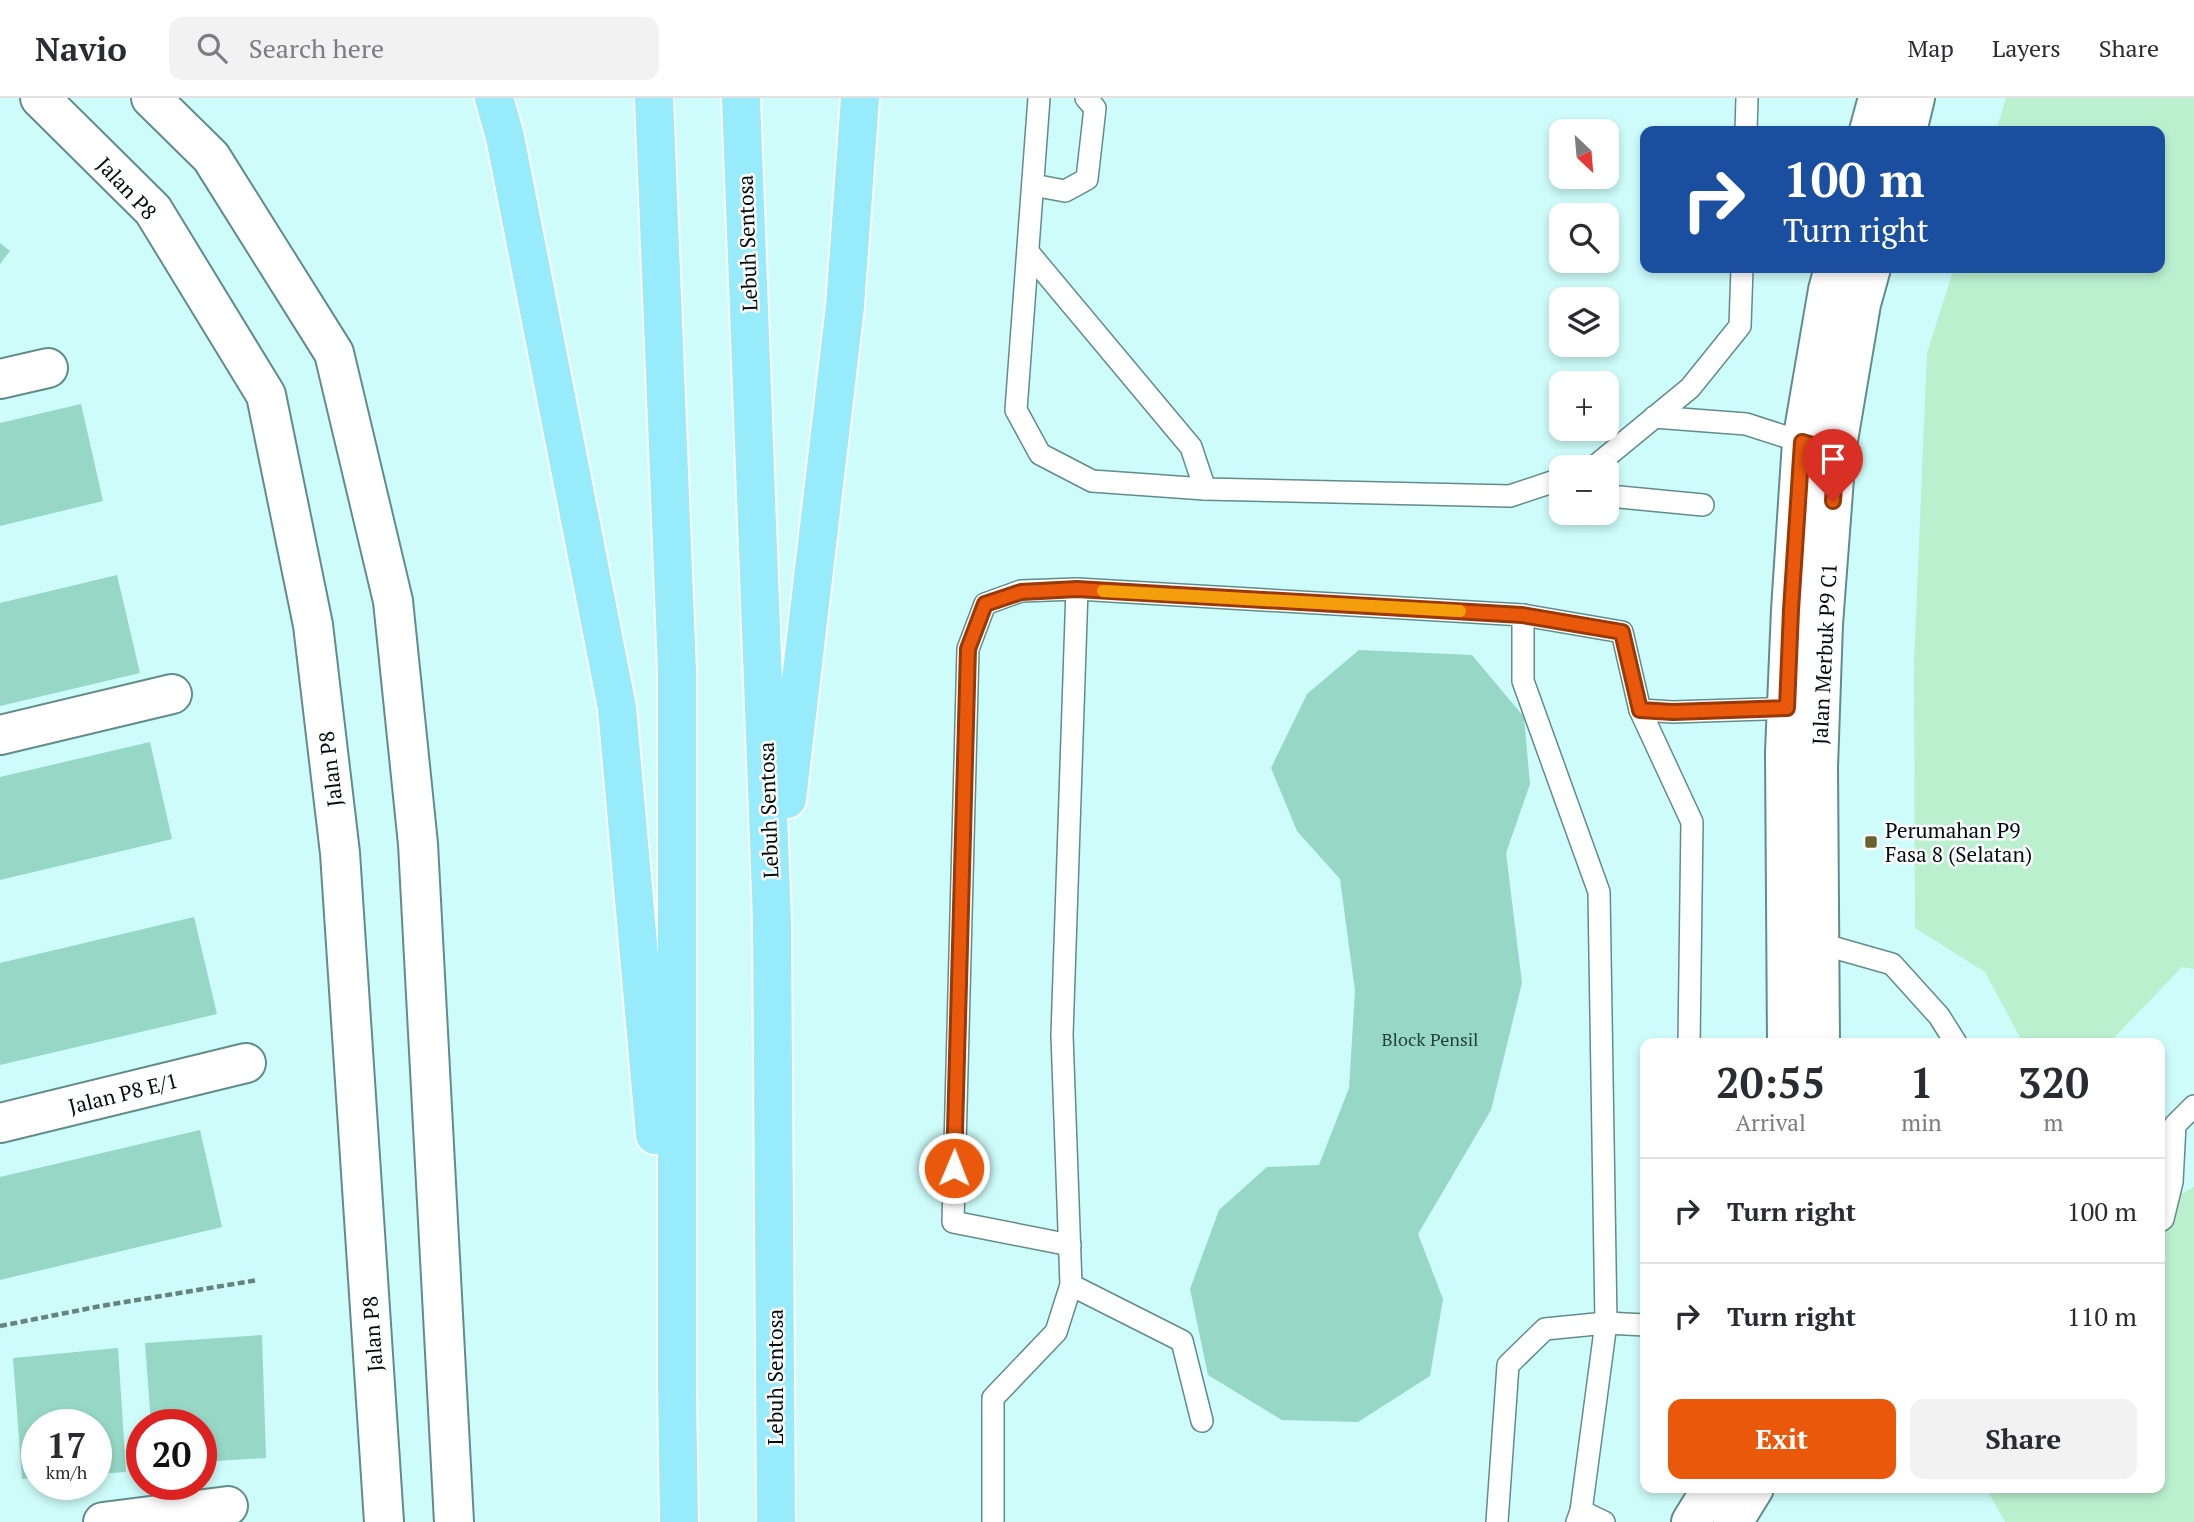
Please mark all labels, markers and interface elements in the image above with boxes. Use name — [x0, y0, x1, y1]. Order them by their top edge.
search box — [169, 17, 659, 80]
text: Navio — [35, 27, 127, 70]
icon: search — [193, 29, 231, 67]
text: Search here — [249, 31, 384, 65]
text: Map — [1907, 32, 1954, 64]
text: Layers — [1992, 32, 2061, 64]
text: Share — [2099, 32, 2159, 64]
north arrow — [1549, 119, 1619, 189]
map controls — [1549, 119, 1619, 525]
text: 100 m — [1783, 146, 1925, 211]
street label: Jalan P8 — [91, 151, 163, 225]
icon: right — [1668, 154, 1759, 245]
street label: Lebuh Sentosa — [731, 174, 763, 312]
button: search — [1549, 203, 1619, 273]
text: Turn right — [1783, 209, 1929, 251]
button: layers — [1549, 287, 1619, 357]
button: + — [1549, 371, 1619, 441]
pin — [1803, 429, 1863, 501]
icon: arrive — [1814, 440, 1852, 478]
button: − — [1549, 455, 1619, 525]
street label: Jalan Merbuk P9 C1 — [1805, 562, 1843, 746]
street label: Jalan P8 — [311, 730, 349, 808]
street label: Lebuh Sentosa — [752, 741, 784, 879]
place label: Perumahan P9 Fasa 8 (Selatan) — [1885, 816, 2032, 868]
marker: Perumahan P9 Fasa 8 (Selatan) — [1863, 834, 1879, 850]
house number: Block Pensil — [1381, 1027, 1479, 1051]
text: 20:55 — [1716, 1054, 1825, 1110]
text: 1 — [1910, 1054, 1933, 1110]
text: 320 — [2018, 1054, 2089, 1110]
street label: Jalan P8 E/1 — [65, 1066, 181, 1120]
text: Arrival — [1735, 1107, 1806, 1138]
text: min — [1901, 1107, 1942, 1138]
text: m — [2043, 1107, 2063, 1138]
position arrow — [917, 1131, 991, 1205]
icon: right — [1668, 1192, 1706, 1230]
text: Turn right — [1727, 1194, 1856, 1228]
text: 100 m — [2067, 1194, 2137, 1228]
street label: Jalan P8 — [355, 1295, 389, 1373]
icon: right — [1668, 1297, 1706, 1335]
text: Turn right — [1727, 1299, 1856, 1333]
text: 110 m — [2067, 1299, 2137, 1333]
street label: Lebuh Sentosa — [761, 1308, 789, 1445]
button: Exit — [1668, 1399, 1896, 1479]
button: Share — [1910, 1399, 2137, 1479]
speed limit sign: 20 — [126, 1409, 217, 1500]
text: 17 — [47, 1422, 86, 1468]
text: km/h — [46, 1460, 87, 1484]

